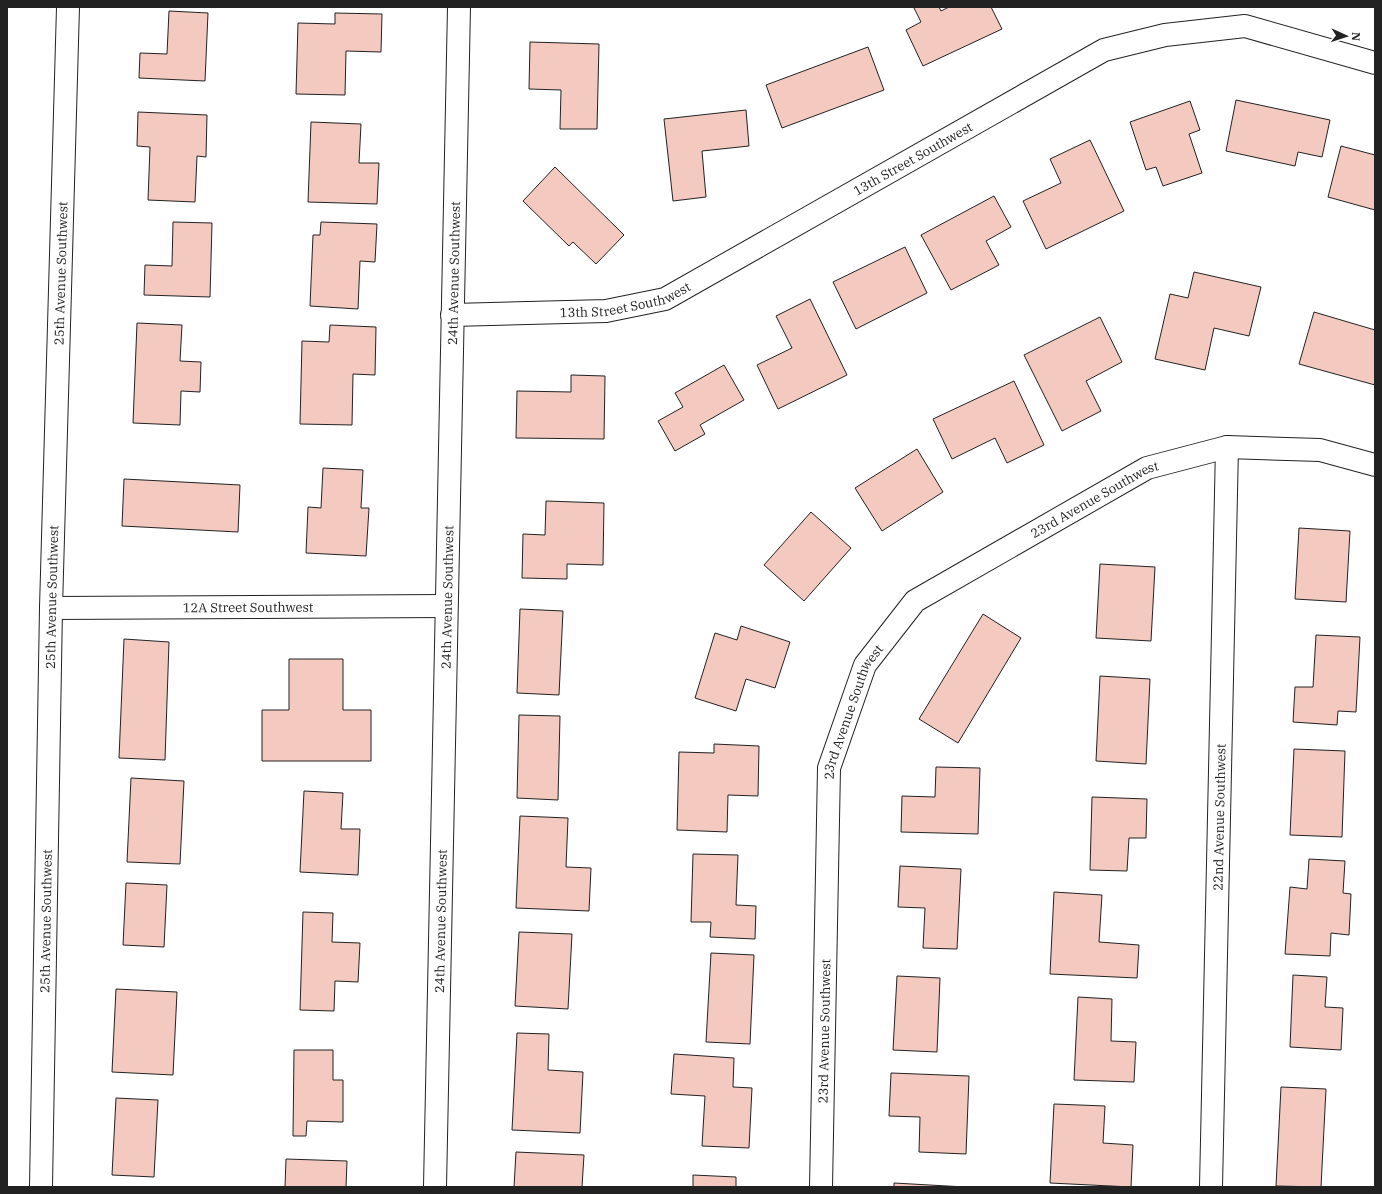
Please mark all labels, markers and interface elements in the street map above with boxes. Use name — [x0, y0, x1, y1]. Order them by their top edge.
north arrow — [1326, 16, 1366, 56]
text: N — [1349, 32, 1363, 42]
street label: 13th Street Southwest — [850, 118, 976, 200]
street label: 25th Avenue Southwest — [50, 201, 72, 345]
street label: 24th Avenue Southwest — [444, 201, 464, 345]
street label: 13th Street Southwest — [560, 278, 694, 321]
street label: 23rd Avenue Southwest — [1028, 457, 1161, 542]
street label: 25th Avenue Southwest — [42, 525, 62, 669]
street label: 24th Avenue Southwest — [438, 525, 457, 669]
street label: 12A Street Southwest — [183, 599, 314, 616]
street label: 23rd Avenue Southwest — [820, 641, 887, 780]
street label: 22nd Avenue Southwest — [1209, 743, 1230, 891]
street label: 25th Avenue Southwest — [36, 849, 56, 993]
street label: 24th Avenue Southwest — [431, 849, 451, 993]
street label: 23rd Avenue Southwest — [815, 958, 834, 1103]

